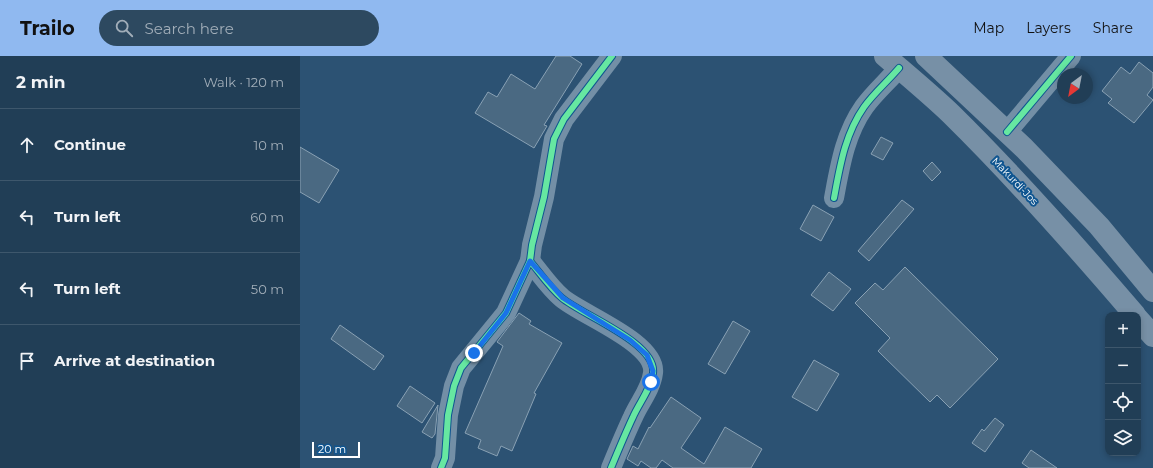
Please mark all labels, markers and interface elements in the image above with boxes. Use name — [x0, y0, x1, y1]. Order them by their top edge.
search box — [99, 10, 379, 46]
text: Trailo — [20, 17, 75, 40]
icon: search — [113, 17, 135, 39]
text: Search here — [145, 19, 234, 38]
text: Map — [973, 19, 1004, 37]
text: Layers — [1026, 19, 1071, 37]
text: Share — [1093, 19, 1133, 37]
north arrow — [1057, 68, 1093, 104]
text: 2 min — [16, 72, 66, 92]
text: Walk · 120 m — [203, 74, 284, 90]
icon: ahead — [16, 134, 38, 156]
text: Continue — [54, 135, 126, 154]
text: 10 m — [254, 137, 284, 153]
street label: Makurdi-Jos — [989, 154, 1041, 208]
icon: left — [16, 206, 38, 228]
text: Turn left — [54, 207, 121, 226]
text: 60 m — [250, 209, 284, 225]
icon: left — [16, 278, 38, 300]
text: Turn left — [54, 279, 121, 298]
text: 50 m — [251, 281, 284, 297]
map controls — [1105, 312, 1141, 456]
button: + — [1105, 312, 1141, 348]
route end — [465, 344, 483, 362]
button: − — [1105, 348, 1141, 384]
icon: arrive — [16, 350, 38, 372]
text: Arrive at destination — [54, 351, 215, 370]
route start — [642, 373, 660, 391]
button: locate — [1105, 384, 1141, 420]
button: layers — [1105, 420, 1141, 456]
scale bar — [312, 440, 360, 459]
text: 20 m — [318, 442, 346, 456]

